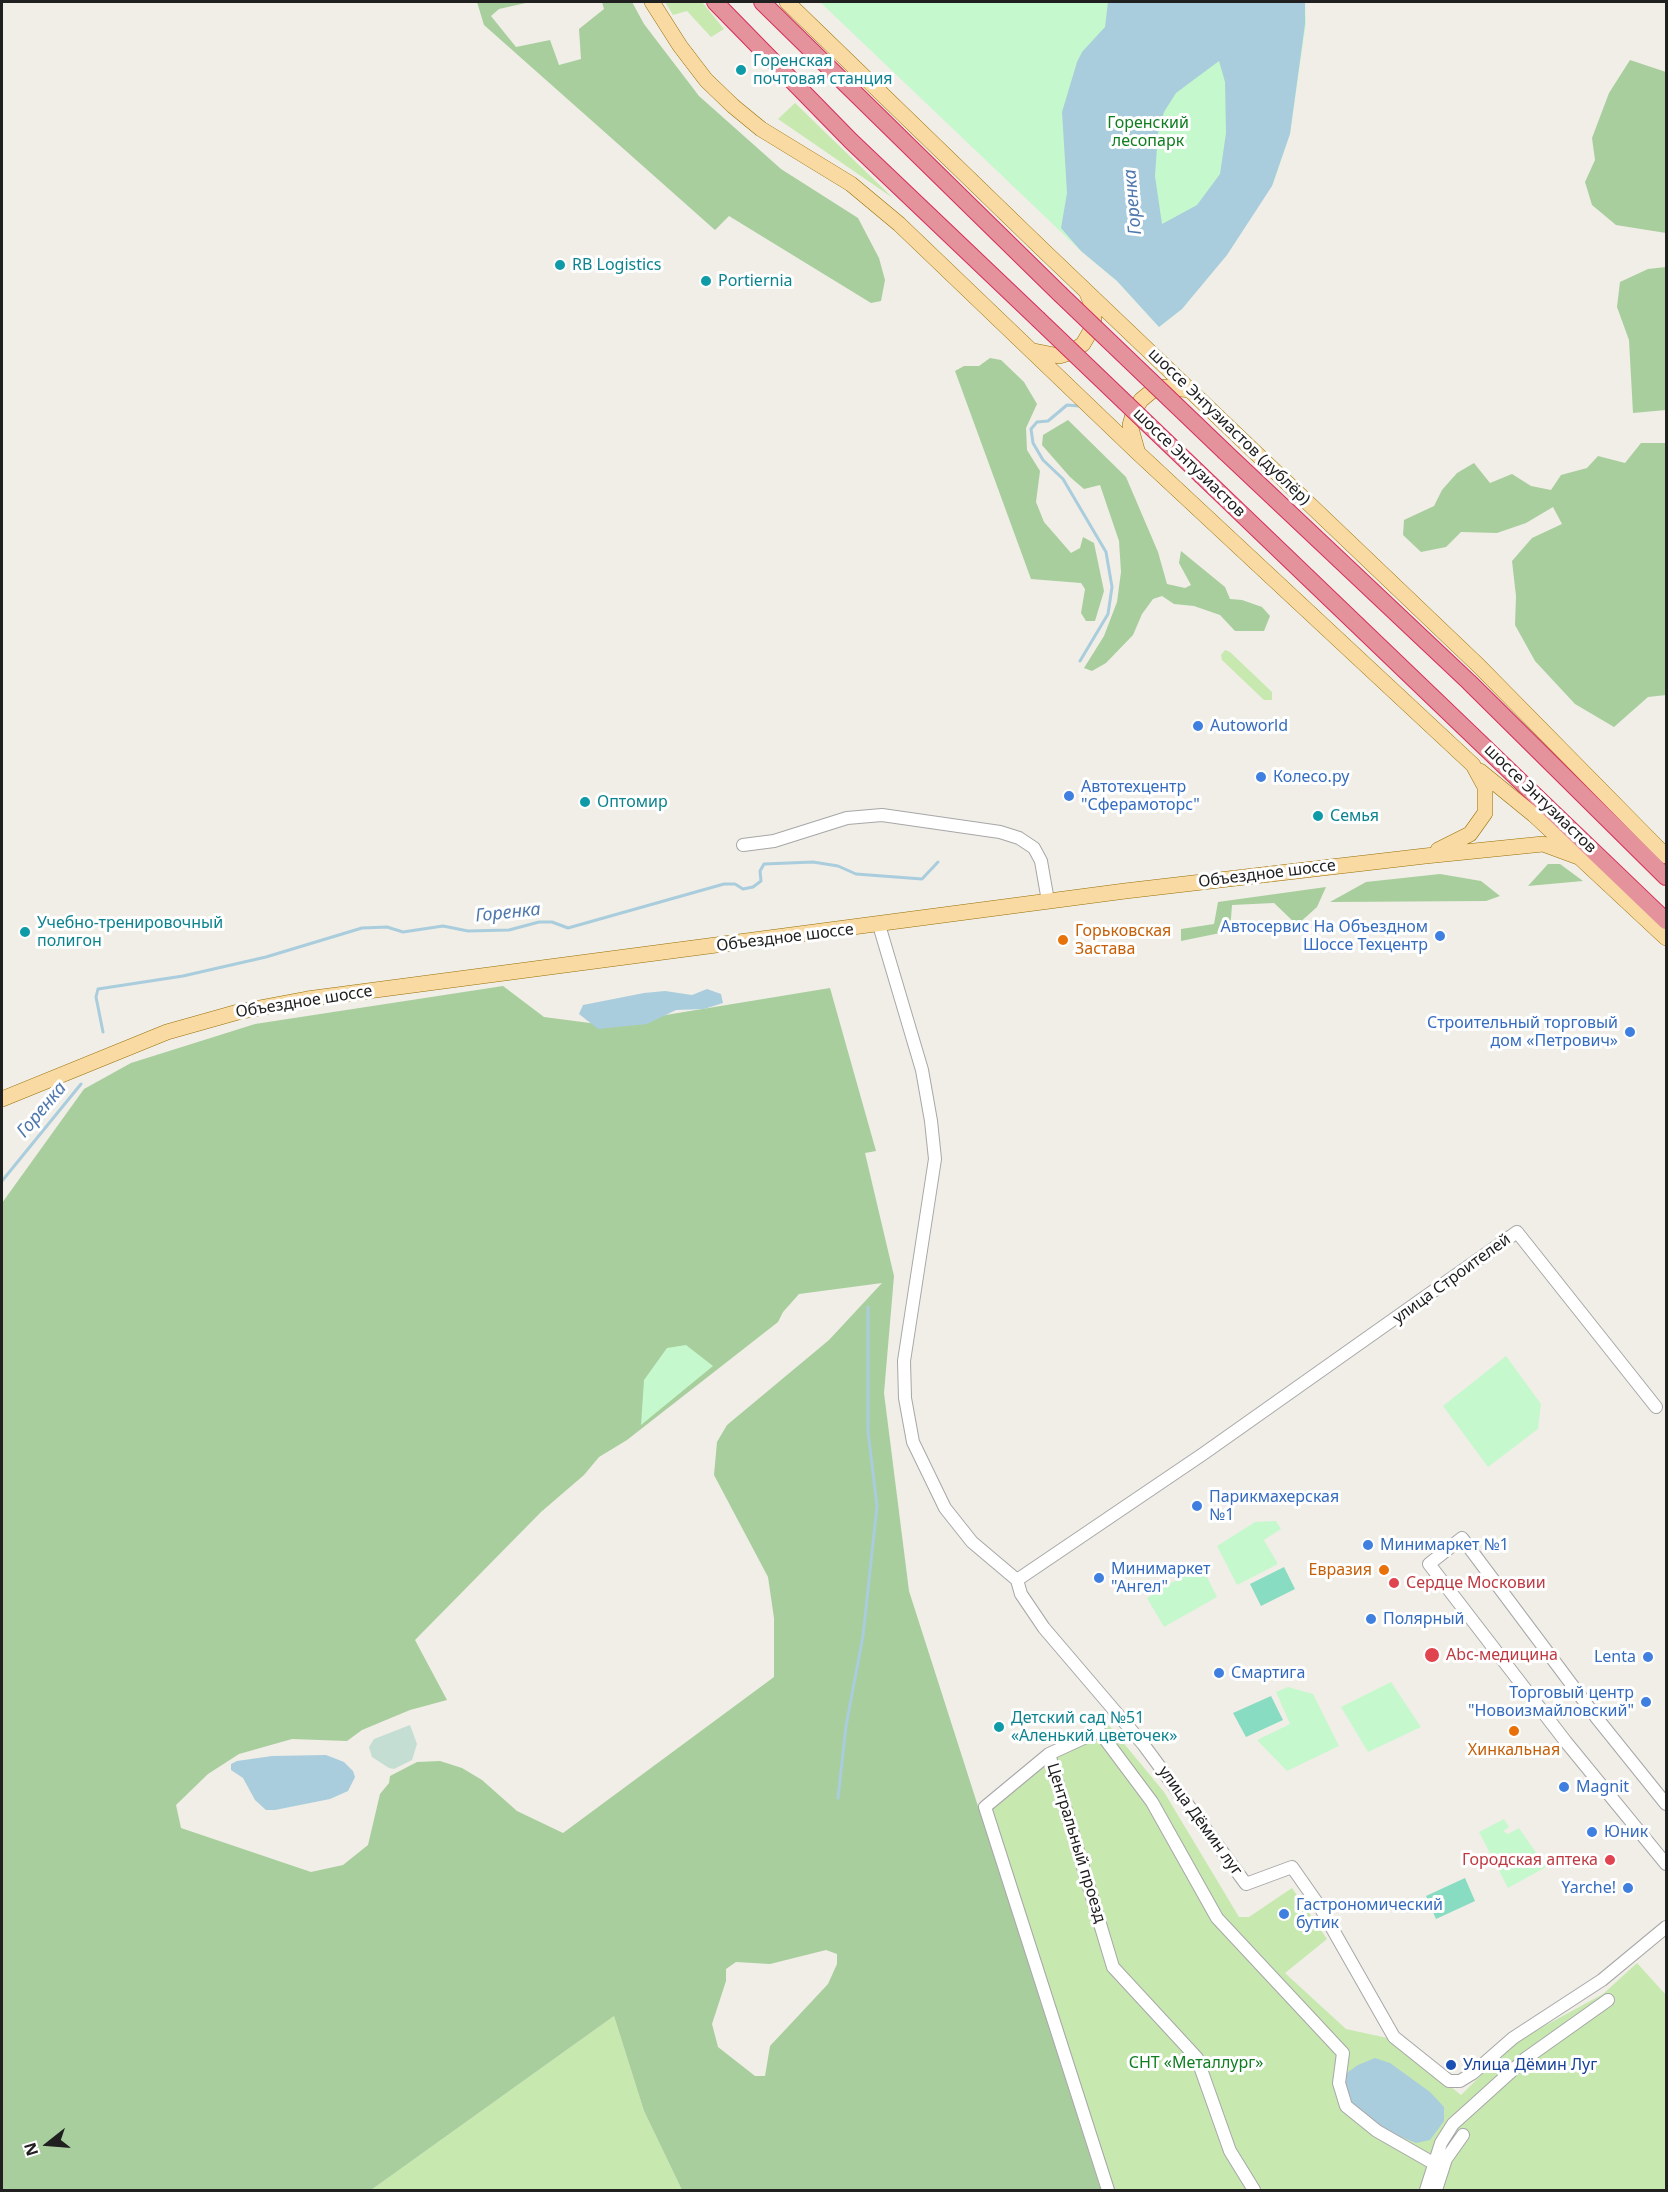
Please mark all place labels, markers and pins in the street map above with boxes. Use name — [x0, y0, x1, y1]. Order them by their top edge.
place label: Горенская почтовая станция — [753, 51, 893, 89]
marker: Горенская почтовая станция — [734, 63, 748, 77]
place label: RB Logistics — [572, 255, 661, 275]
marker: RB Logistics — [553, 258, 567, 272]
place label: Portiernia — [718, 271, 792, 291]
marker: Portiernia — [699, 274, 713, 288]
place label: Autoworld — [1210, 716, 1288, 736]
marker: Autoworld — [1191, 719, 1205, 733]
place label: Колесо.ру — [1273, 767, 1349, 787]
marker: Колесо.ру — [1254, 770, 1268, 784]
place label: Автотехцентр "Сферамоторс" — [1081, 777, 1200, 815]
marker: Автотехцентр "Сферамоторс" — [1062, 789, 1076, 803]
place label: Оптомир — [597, 792, 668, 812]
marker: Оптомир — [578, 795, 592, 809]
place label: Семья — [1330, 806, 1379, 826]
marker: Семья — [1311, 809, 1325, 823]
place label: Учебно-тренировочный полигон — [37, 913, 223, 951]
place label: Автосервис На Объездном Шоссе Техцентр — [1220, 917, 1428, 955]
place label: Горьковская Застава — [1075, 921, 1171, 959]
marker: Учебно-тренировочный полигон — [18, 925, 32, 939]
marker: Автосервис На Объездном Шоссе Техцентр — [1433, 929, 1447, 943]
marker: Горьковская Застава — [1056, 933, 1070, 947]
place label: Строительный торговый дом «Петрович» — [1427, 1013, 1618, 1051]
marker: Строительный торговый дом «Петрович» — [1623, 1025, 1637, 1039]
place label: Парикмахерская №1 — [1209, 1487, 1339, 1525]
marker: Парикмахерская №1 — [1190, 1499, 1204, 1513]
place label: Минимаркет №1 — [1380, 1535, 1509, 1555]
marker: Минимаркет №1 — [1361, 1538, 1375, 1552]
place label: Минимаркет "Ангел" — [1111, 1559, 1210, 1597]
place label: Евразия — [1308, 1560, 1372, 1580]
marker: Евразия — [1377, 1563, 1391, 1577]
marker: Минимаркет "Ангел" — [1092, 1571, 1106, 1585]
place label: Сердце Московии — [1406, 1573, 1546, 1593]
marker: Сердце Московии — [1387, 1576, 1401, 1590]
place label: Полярный — [1383, 1609, 1464, 1629]
marker: Полярный — [1364, 1612, 1378, 1626]
place label: Abc-медицина — [1446, 1645, 1558, 1665]
marker: Abc-медицина — [1423, 1646, 1441, 1664]
place label: Lenta — [1594, 1647, 1636, 1667]
marker: Lenta — [1641, 1650, 1655, 1664]
place label: Смартига — [1231, 1663, 1305, 1683]
marker: Смартига — [1212, 1666, 1226, 1680]
place label: Торговый центр "Новоизмайловский" — [1468, 1683, 1634, 1721]
marker: Торговый центр "Новоизмайловский" — [1639, 1695, 1653, 1709]
place label: Детский сад №51 «Аленький цветочек» — [1011, 1708, 1177, 1746]
marker: Детский сад №51 «Аленький цветочек» — [992, 1720, 1006, 1734]
marker: Хинкальная — [1507, 1724, 1521, 1738]
place label: Хинкальная — [1468, 1740, 1560, 1760]
place label: Magnit — [1576, 1777, 1629, 1797]
marker: Magnit — [1557, 1780, 1571, 1794]
place label: Юник — [1604, 1822, 1648, 1842]
marker: Юник — [1585, 1825, 1599, 1839]
place label: Городская аптека — [1462, 1850, 1598, 1870]
marker: Городская аптека — [1603, 1853, 1617, 1867]
place label: Yarche! — [1562, 1878, 1616, 1898]
marker: Yarche! — [1621, 1881, 1635, 1895]
place label: Гастрономический бутик — [1296, 1895, 1443, 1933]
marker: Гастрономический бутик — [1277, 1907, 1291, 1921]
place label: Улица Дёмин Луг — [1463, 2055, 1597, 2075]
marker: Улица Дёмин Луг — [1444, 2058, 1458, 2072]

